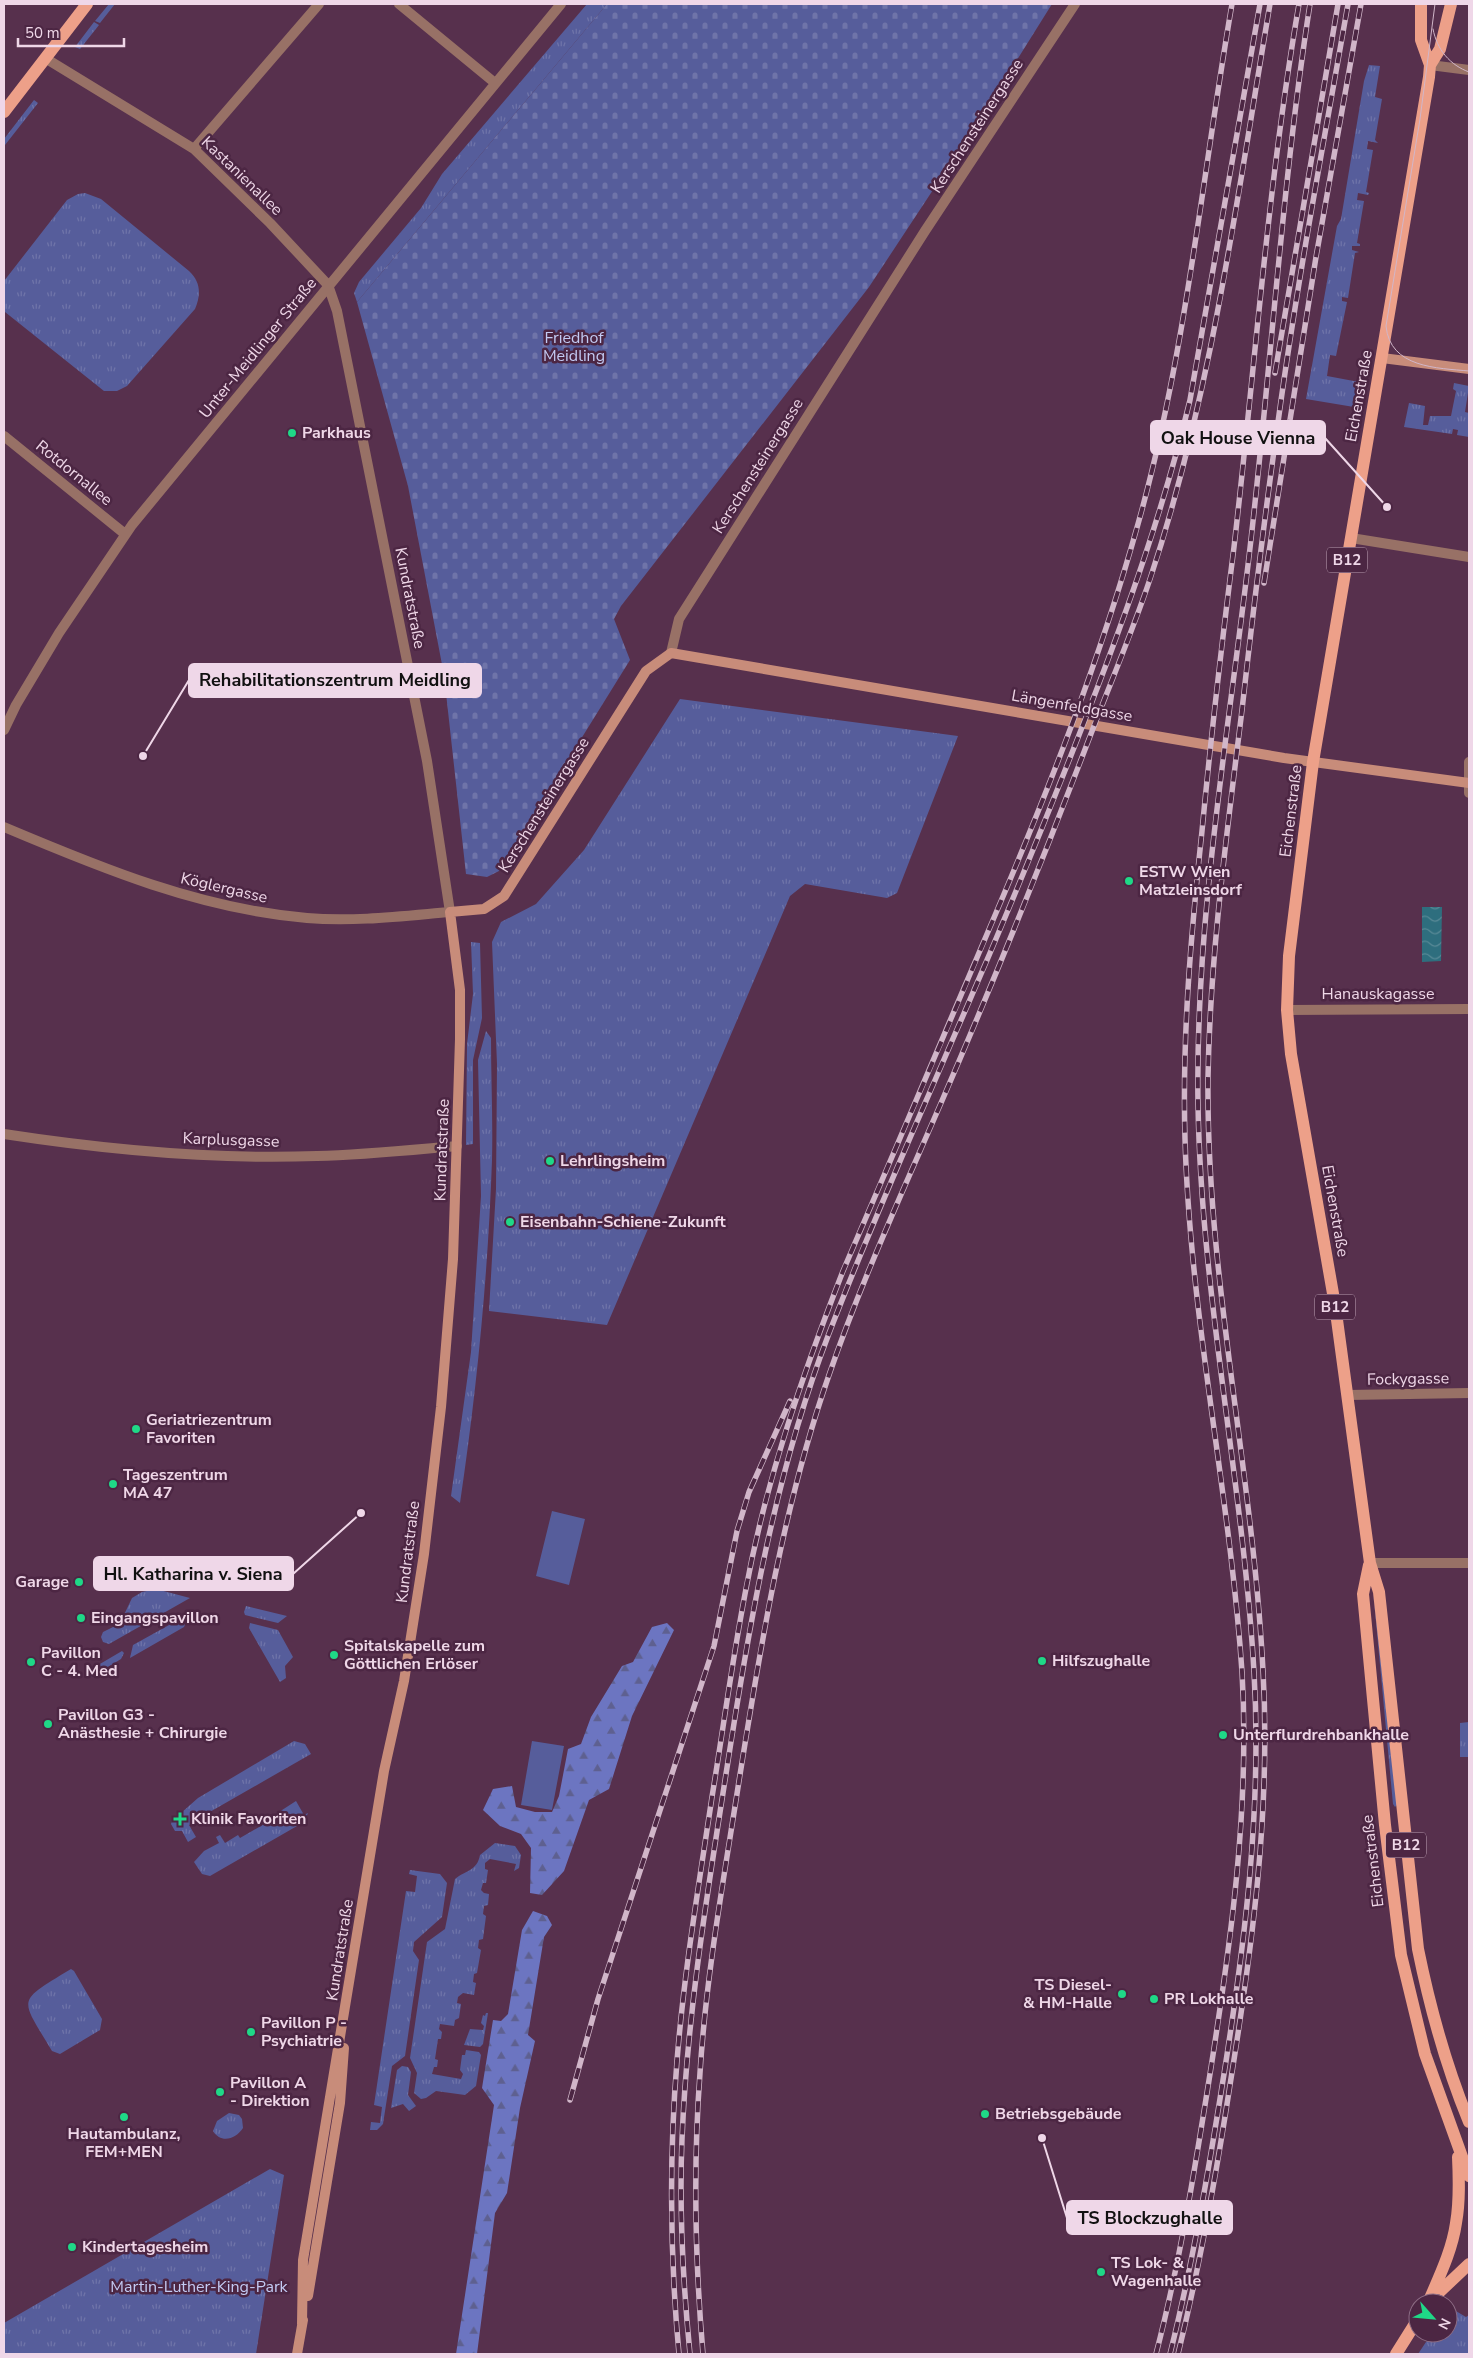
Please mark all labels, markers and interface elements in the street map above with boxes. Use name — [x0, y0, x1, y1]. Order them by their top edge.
scale bar — [18, 15, 124, 47]
text: 50 m — [25, 23, 60, 43]
street label: Kerschensteinergasse — [925, 55, 1029, 197]
street label: Kastanienallee — [196, 131, 288, 221]
street label: Unter-Meidlinger Straße — [194, 273, 322, 423]
park label: Friedhof Meidling — [543, 327, 605, 367]
street label: Eichenstraße — [1340, 348, 1378, 444]
street label: Kerschensteinergasse — [707, 394, 809, 538]
callout: Oak House Vienna — [1151, 421, 1325, 454]
place label: Parkhaus — [302, 422, 371, 444]
text: Oak House Vienna — [1161, 426, 1315, 450]
marker: Parkhaus — [286, 427, 298, 439]
street label: Rotdornallee — [31, 435, 117, 511]
street label: Kundratstraße — [389, 546, 431, 650]
road number: B12 — [1327, 548, 1367, 572]
callout: Rehabilitationszentrum Meidling — [189, 664, 481, 697]
text: Rehabilitationszentrum Meidling — [199, 668, 471, 692]
street label: Längenfeldgasse — [1010, 685, 1134, 727]
street label: Kerschensteinergasse — [493, 733, 595, 877]
street label: Eichenstraße — [1274, 764, 1308, 858]
place label: ESTW Wien Matzleinsdorf — [1139, 861, 1243, 901]
street label: Köglergasse — [178, 867, 270, 909]
marker: ESTW Wien Matzleinsdorf — [1123, 875, 1135, 887]
street label: Hanauskagasse — [1321, 983, 1435, 1005]
street label: Kundratstraße — [429, 1098, 455, 1202]
street label: Karplusgasse — [182, 1127, 280, 1153]
place label: Lehrlingsheim — [560, 1150, 665, 1172]
marker: Lehrlingsheim — [544, 1155, 556, 1167]
street label: Eichenstraße — [1316, 1163, 1354, 1259]
place label: Eisenbahn-Schiene-Zukunft — [520, 1211, 726, 1233]
marker: Eisenbahn-Schiene-Zukunft — [504, 1216, 516, 1228]
road number: B12 — [1315, 1294, 1355, 1320]
street label: Fockygasse — [1367, 1367, 1449, 1391]
place label: Geriatriezentrum Favoriten — [146, 1409, 272, 1449]
marker: Geriatriezentrum Favoriten — [130, 1423, 142, 1435]
place label: Tageszentrum MA 47 — [123, 1464, 228, 1504]
marker: Tageszentrum MA 47 — [107, 1478, 119, 1490]
street label: Kundratstraße — [391, 1500, 425, 1604]
callout: Hl. Katharina v. Siena — [94, 1557, 293, 1590]
text: Hl. Katharina v. Siena — [103, 1562, 283, 1586]
place label: Garage — [15, 1571, 69, 1593]
marker: Garage — [73, 1576, 85, 1588]
place label: Eingangspavillon — [91, 1607, 219, 1629]
marker: Eingangspavillon — [75, 1612, 87, 1624]
place label: Spitalskapelle zum Göttlichen Erlöser — [344, 1635, 485, 1675]
place label: Pavillon C - 4. Med — [41, 1642, 118, 1682]
marker: Spitalskapelle zum Göttlichen Erlöser — [328, 1649, 340, 1661]
place label: Hilfszughalle — [1052, 1650, 1151, 1672]
marker: Hilfszughalle — [1036, 1655, 1048, 1667]
marker: Pavillon C - 4. Med — [25, 1656, 37, 1668]
place label: Pavillon G3 - Anästhesie + Chirurgie — [58, 1704, 227, 1744]
marker: Pavillon G3 - Anästhesie + Chirurgie — [42, 1718, 54, 1730]
place label: Unterflurdrehbankhalle — [1233, 1724, 1409, 1746]
marker: Unterflurdrehbankhalle — [1217, 1729, 1229, 1741]
place label: Klinik Favoriten — [191, 1808, 306, 1830]
marker: Klinik Favoriten — [173, 1812, 187, 1826]
street label: Eichenstraße — [1356, 1814, 1390, 1908]
road number: B12 — [1386, 1832, 1426, 1858]
street label: Kundratstraße — [321, 1898, 359, 2002]
place label: TS Diesel- & HM-Halle — [1023, 1974, 1112, 2014]
marker: TS Diesel- & HM-Halle — [1116, 1988, 1128, 2000]
place label: PR Lokhalle — [1164, 1988, 1254, 2010]
marker: PR Lokhalle — [1148, 1993, 1160, 2005]
place label: Pavillon P - Psychiatrie — [261, 2012, 347, 2052]
marker: Pavillon P - Psychiatrie — [245, 2026, 257, 2038]
place label: Pavillon A - Direktion — [230, 2072, 310, 2112]
marker: Pavillon A - Direktion — [214, 2086, 226, 2098]
place label: Betriebsgebäude — [995, 2103, 1122, 2125]
marker: Betriebsgebäude — [979, 2108, 991, 2120]
marker: Hautambulanz, FEM+MEN — [118, 2111, 130, 2123]
place label: Hautambulanz, FEM+MEN — [68, 2123, 180, 2163]
callout: TS Blockzughalle — [1067, 2201, 1232, 2234]
text: TS Blockzughalle — [1078, 2206, 1223, 2230]
place label: Kindertagesheim — [82, 2236, 208, 2258]
marker: Kindertagesheim — [66, 2241, 78, 2253]
place label: TS Lok- & Wagenhalle — [1111, 2252, 1202, 2292]
marker: TS Lok- & Wagenhalle — [1095, 2266, 1107, 2278]
park label: Martin-Luther-King-Park — [110, 2276, 289, 2298]
north arrow — [1408, 2293, 1458, 2343]
text: N — [1433, 2315, 1455, 2333]

